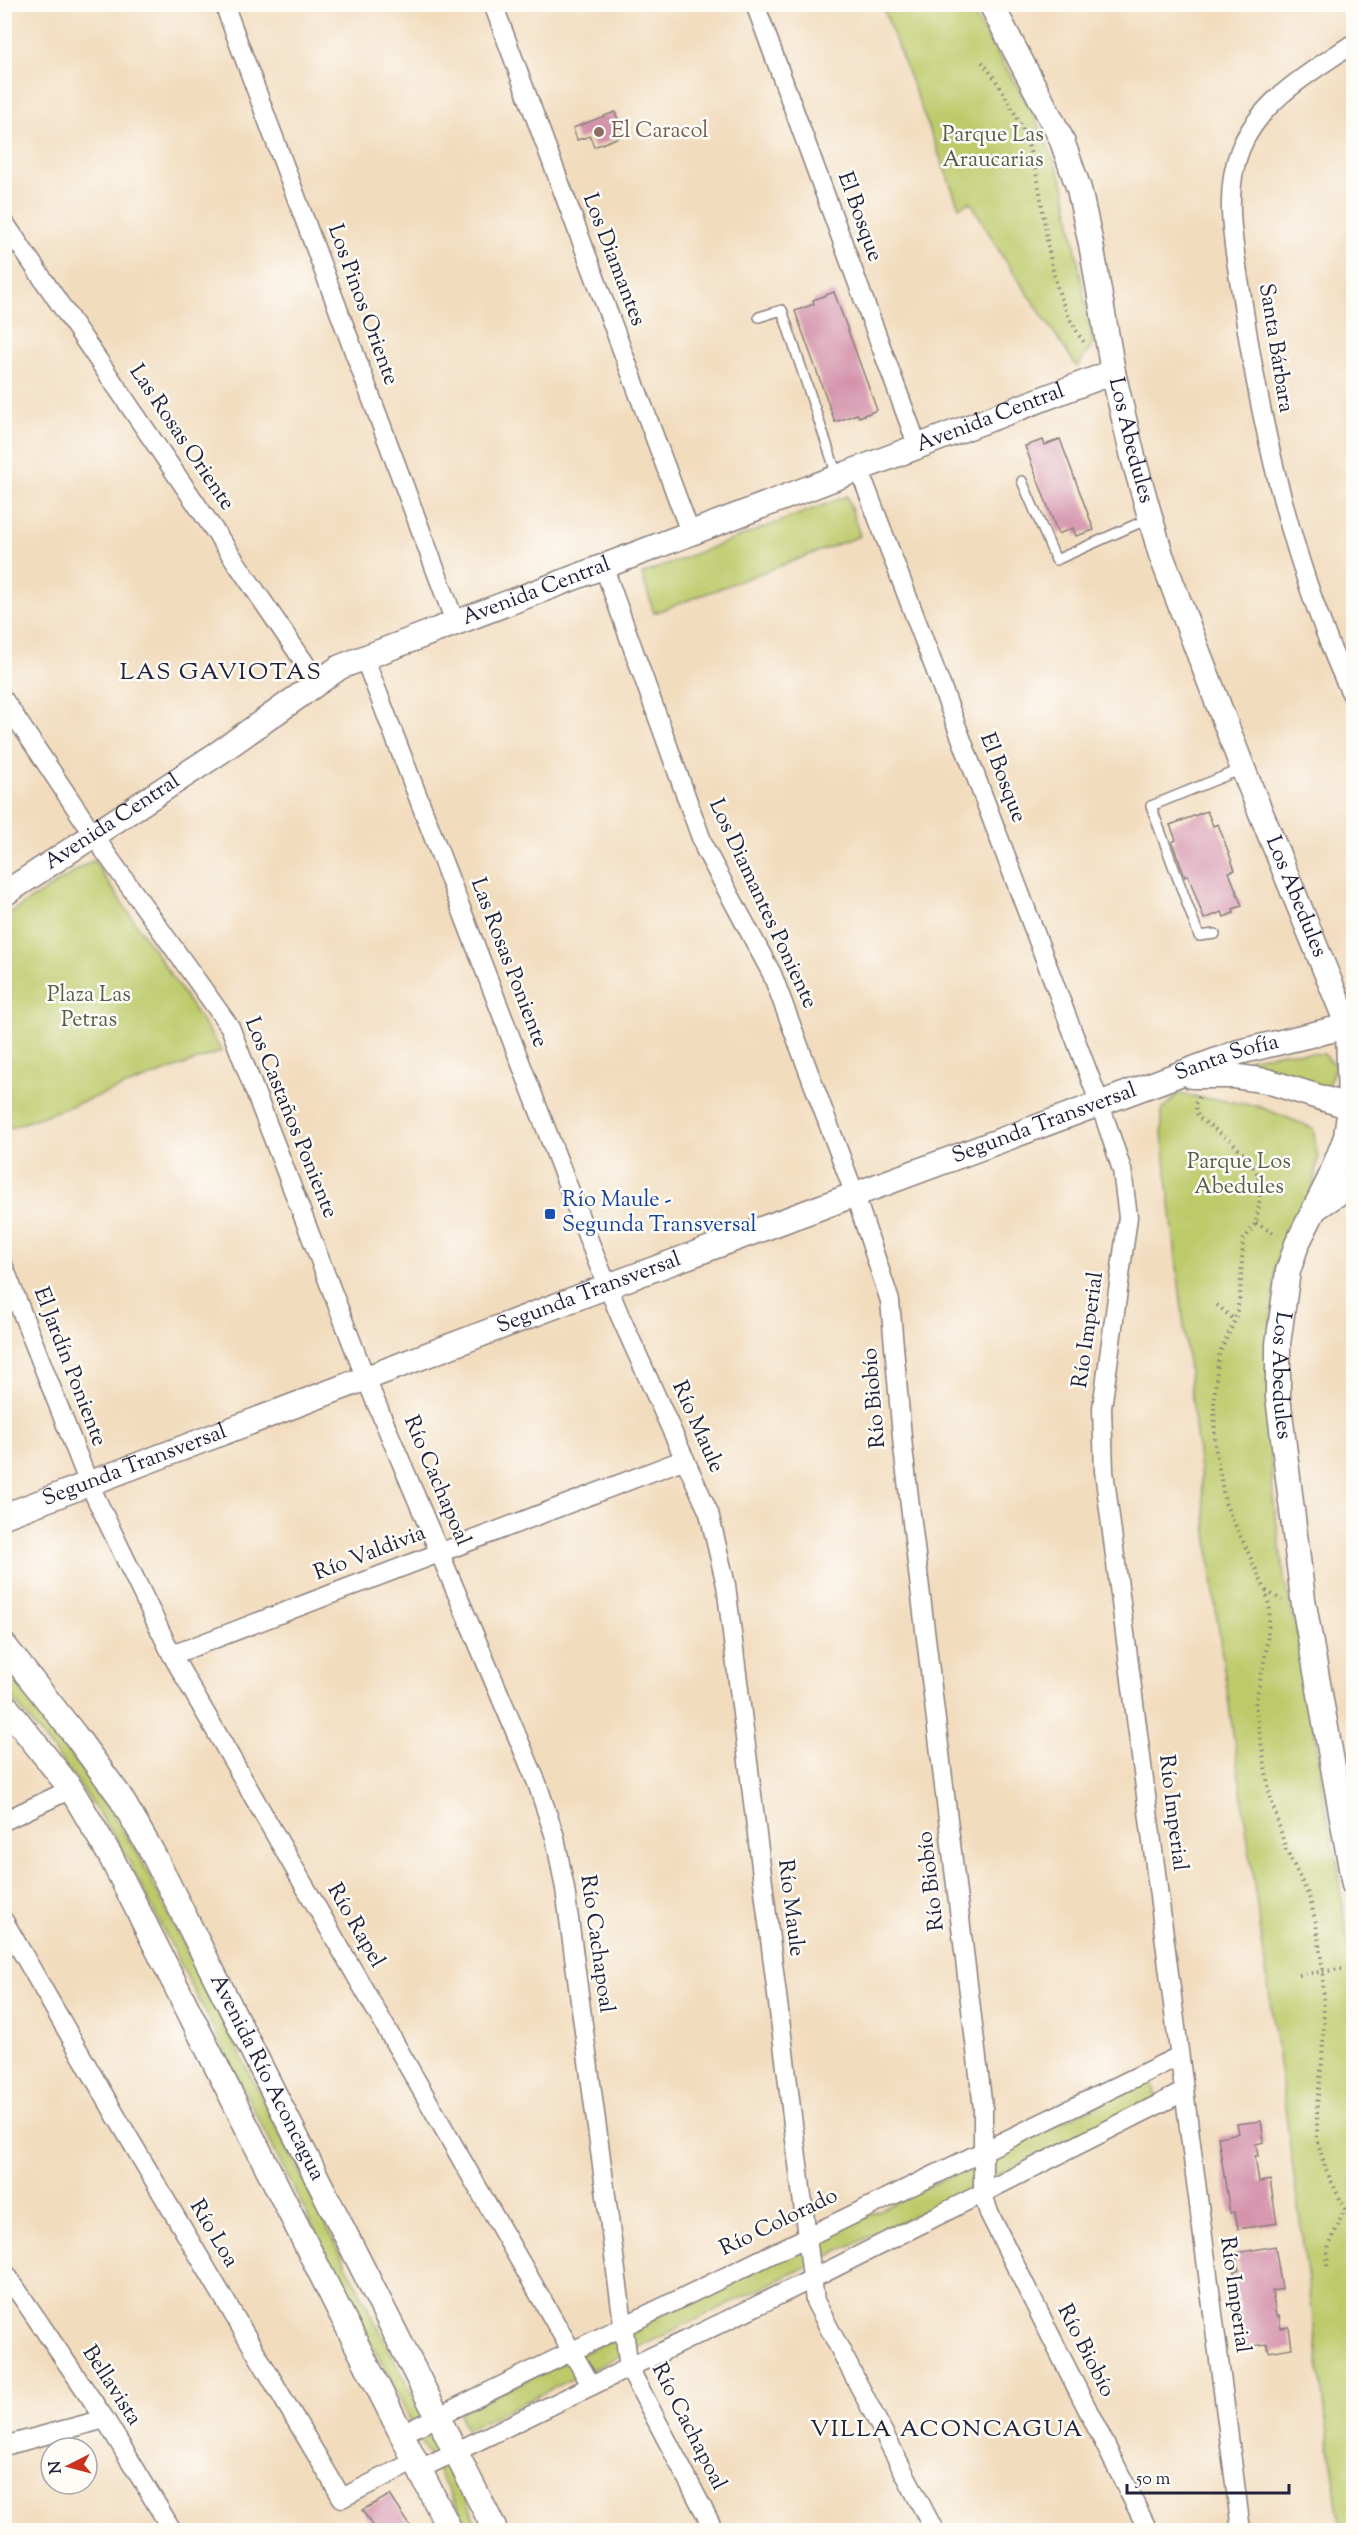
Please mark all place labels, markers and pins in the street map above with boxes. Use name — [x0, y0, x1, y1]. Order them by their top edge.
place label: El Caracol — [611, 116, 708, 148]
marker: El Caracol — [592, 125, 606, 139]
place label: Río Maule - Segunda Transversal — [562, 1185, 757, 1242]
marker: Río Maule - Segunda Transversal — [543, 1207, 557, 1221]

